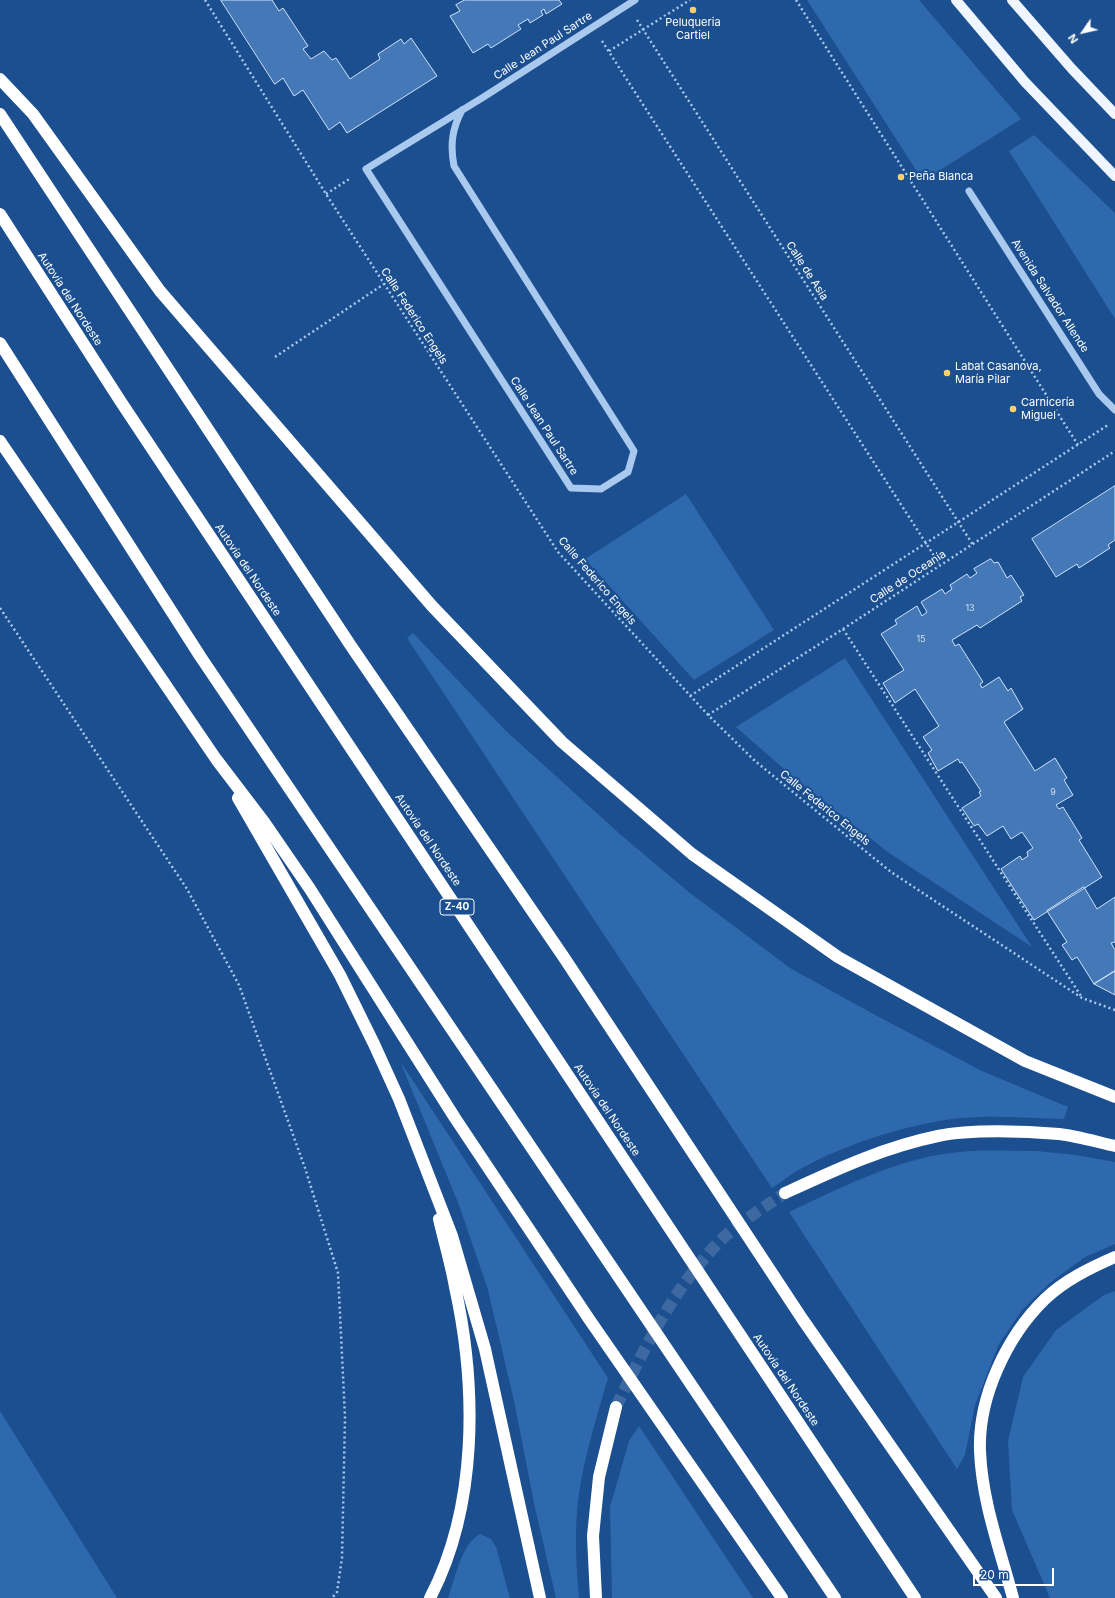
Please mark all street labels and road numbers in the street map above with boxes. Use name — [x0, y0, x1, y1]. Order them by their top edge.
street label: Calle Jean Paul Sartre — [491, 9, 595, 83]
street label: Avenida Salvador Allende — [1008, 237, 1092, 355]
street label: Calle de Asia — [783, 239, 831, 303]
street label: Autovía del Nordeste — [35, 250, 105, 348]
street label: Calle Federico Engels — [378, 265, 450, 367]
street label: Calle Jean Paul Sartre — [507, 374, 581, 478]
street label: Autovía del Nordeste — [212, 521, 284, 619]
street label: Calle Federico Engels — [555, 534, 639, 628]
street label: Calle de Oceanía — [867, 547, 949, 607]
street label: Calle Federico Engels — [777, 768, 873, 848]
street label: Autovía del Nordeste — [392, 791, 464, 889]
road number: Z-40 — [440, 899, 474, 915]
street label: Autovía del Nordeste — [571, 1061, 643, 1159]
street label: Autovía del Nordeste — [750, 1331, 822, 1429]

